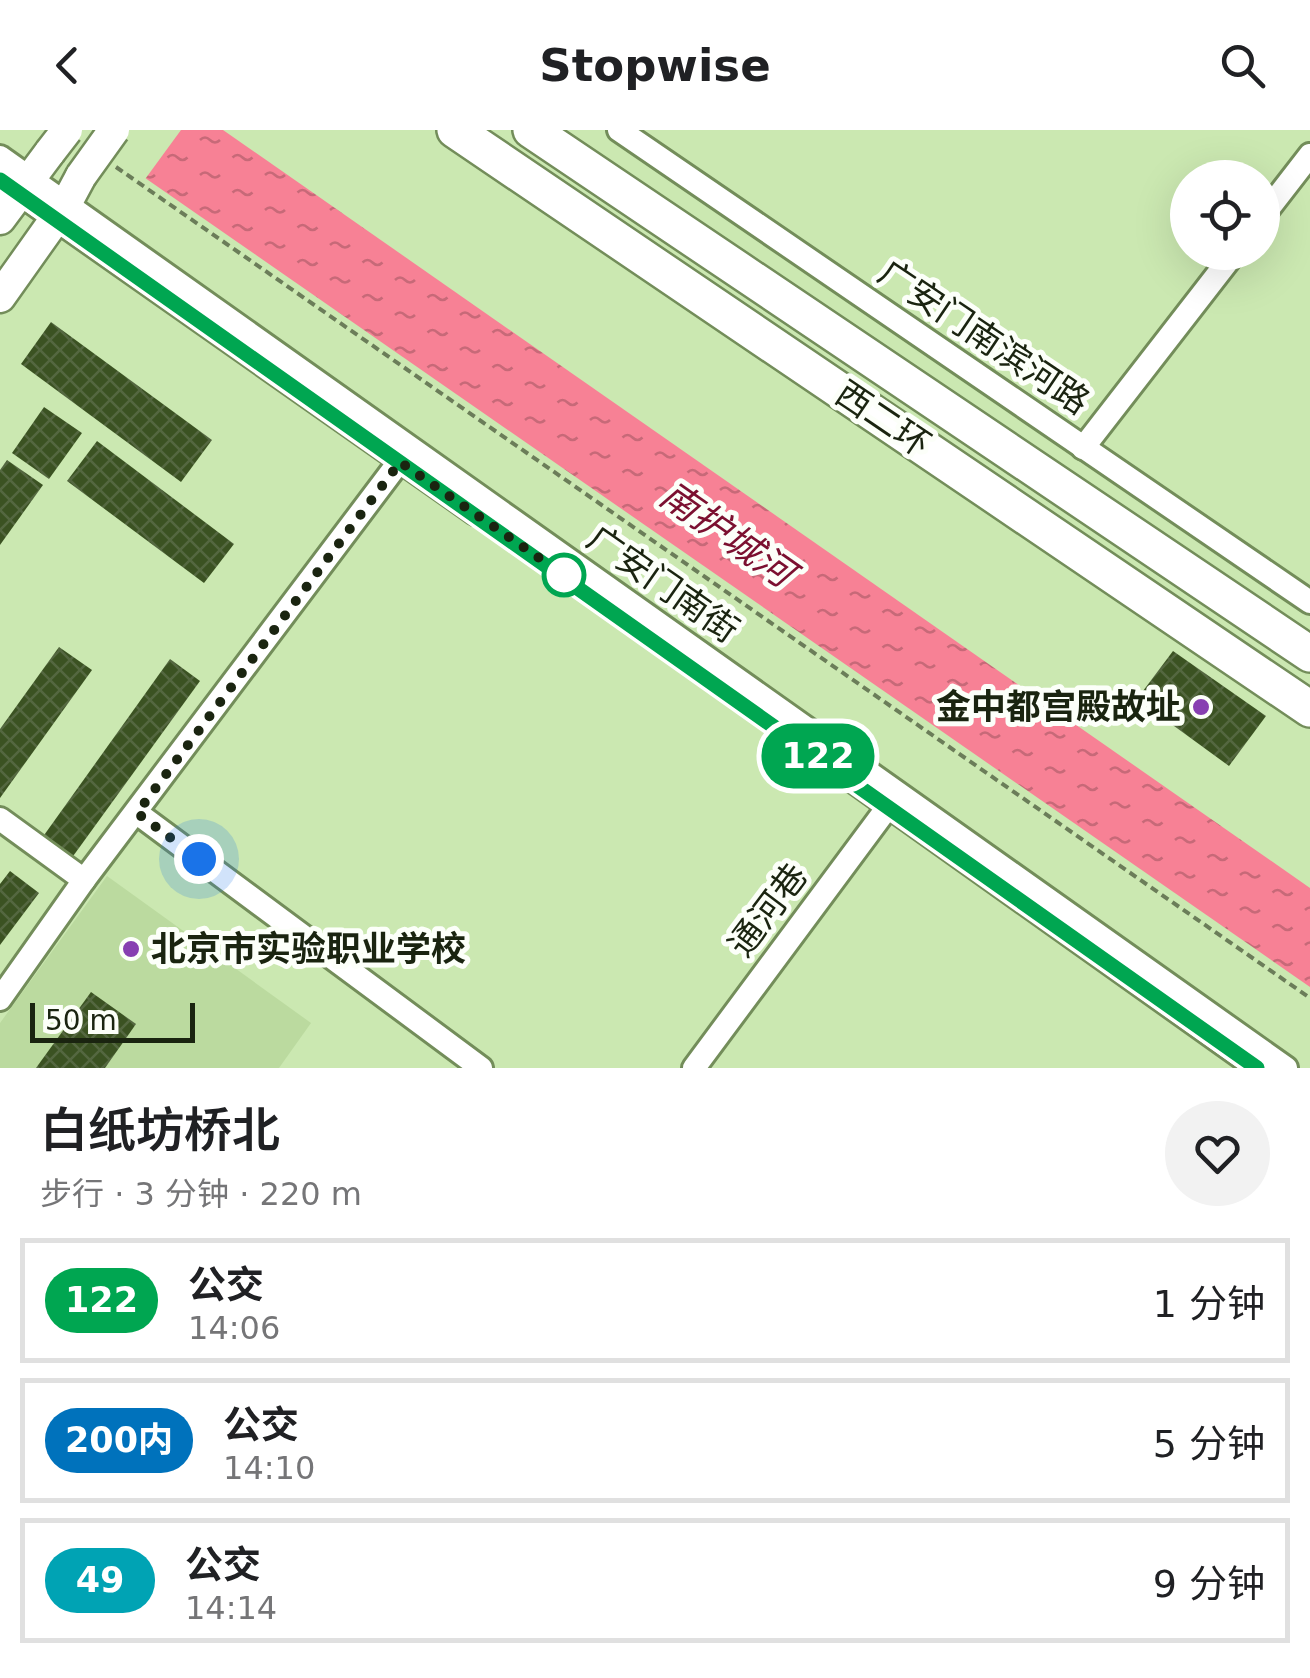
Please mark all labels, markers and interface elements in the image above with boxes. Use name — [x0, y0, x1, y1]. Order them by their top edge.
icon: back — [40, 38, 95, 93]
icon: search — [1215, 38, 1270, 93]
text: Stopwise — [539, 39, 771, 92]
map controls — [1170, 160, 1280, 270]
button: locate — [1170, 160, 1280, 270]
street label: 广安门南滨河路 — [871, 252, 1097, 422]
street label: 西二环 — [828, 373, 938, 465]
water label: 南护城河 — [652, 472, 808, 600]
street label: 广安门南街 — [580, 517, 746, 651]
unlabelled marker — [543, 554, 585, 596]
place label: 金中都宫殿故址 — [936, 687, 1181, 727]
marker: 金中都宫殿故址 — [1190, 696, 1212, 718]
line badge: 122 — [760, 724, 876, 788]
text: 122 — [781, 736, 855, 776]
your location — [174, 834, 224, 884]
street label: 通河巷 — [720, 856, 816, 964]
place label: 北京市实验职业学校 — [151, 929, 466, 969]
marker: 北京市实验职业学校 — [120, 938, 142, 960]
scale bar — [30, 998, 195, 1043]
text: 50 m — [45, 1004, 117, 1037]
button: heart — [1165, 1101, 1270, 1206]
text: 白纸坊桥北 — [40, 1102, 280, 1158]
text: 步行 · 3 分钟 · 220 m — [40, 1175, 362, 1213]
text: 公交 — [188, 1263, 264, 1307]
text: 122 — [65, 1280, 138, 1320]
text: 1 分钟 — [1153, 1282, 1265, 1326]
text: 14:06 — [188, 1309, 280, 1347]
text: 公交 — [223, 1403, 299, 1447]
text: 200内 — [65, 1420, 173, 1460]
text: 5 分钟 — [1153, 1422, 1265, 1466]
text: 14:10 — [223, 1449, 315, 1487]
text: 公交 — [185, 1543, 261, 1587]
text: 49 — [76, 1560, 124, 1600]
text: 9 分钟 — [1153, 1562, 1265, 1606]
text: 14:14 — [185, 1589, 277, 1627]

